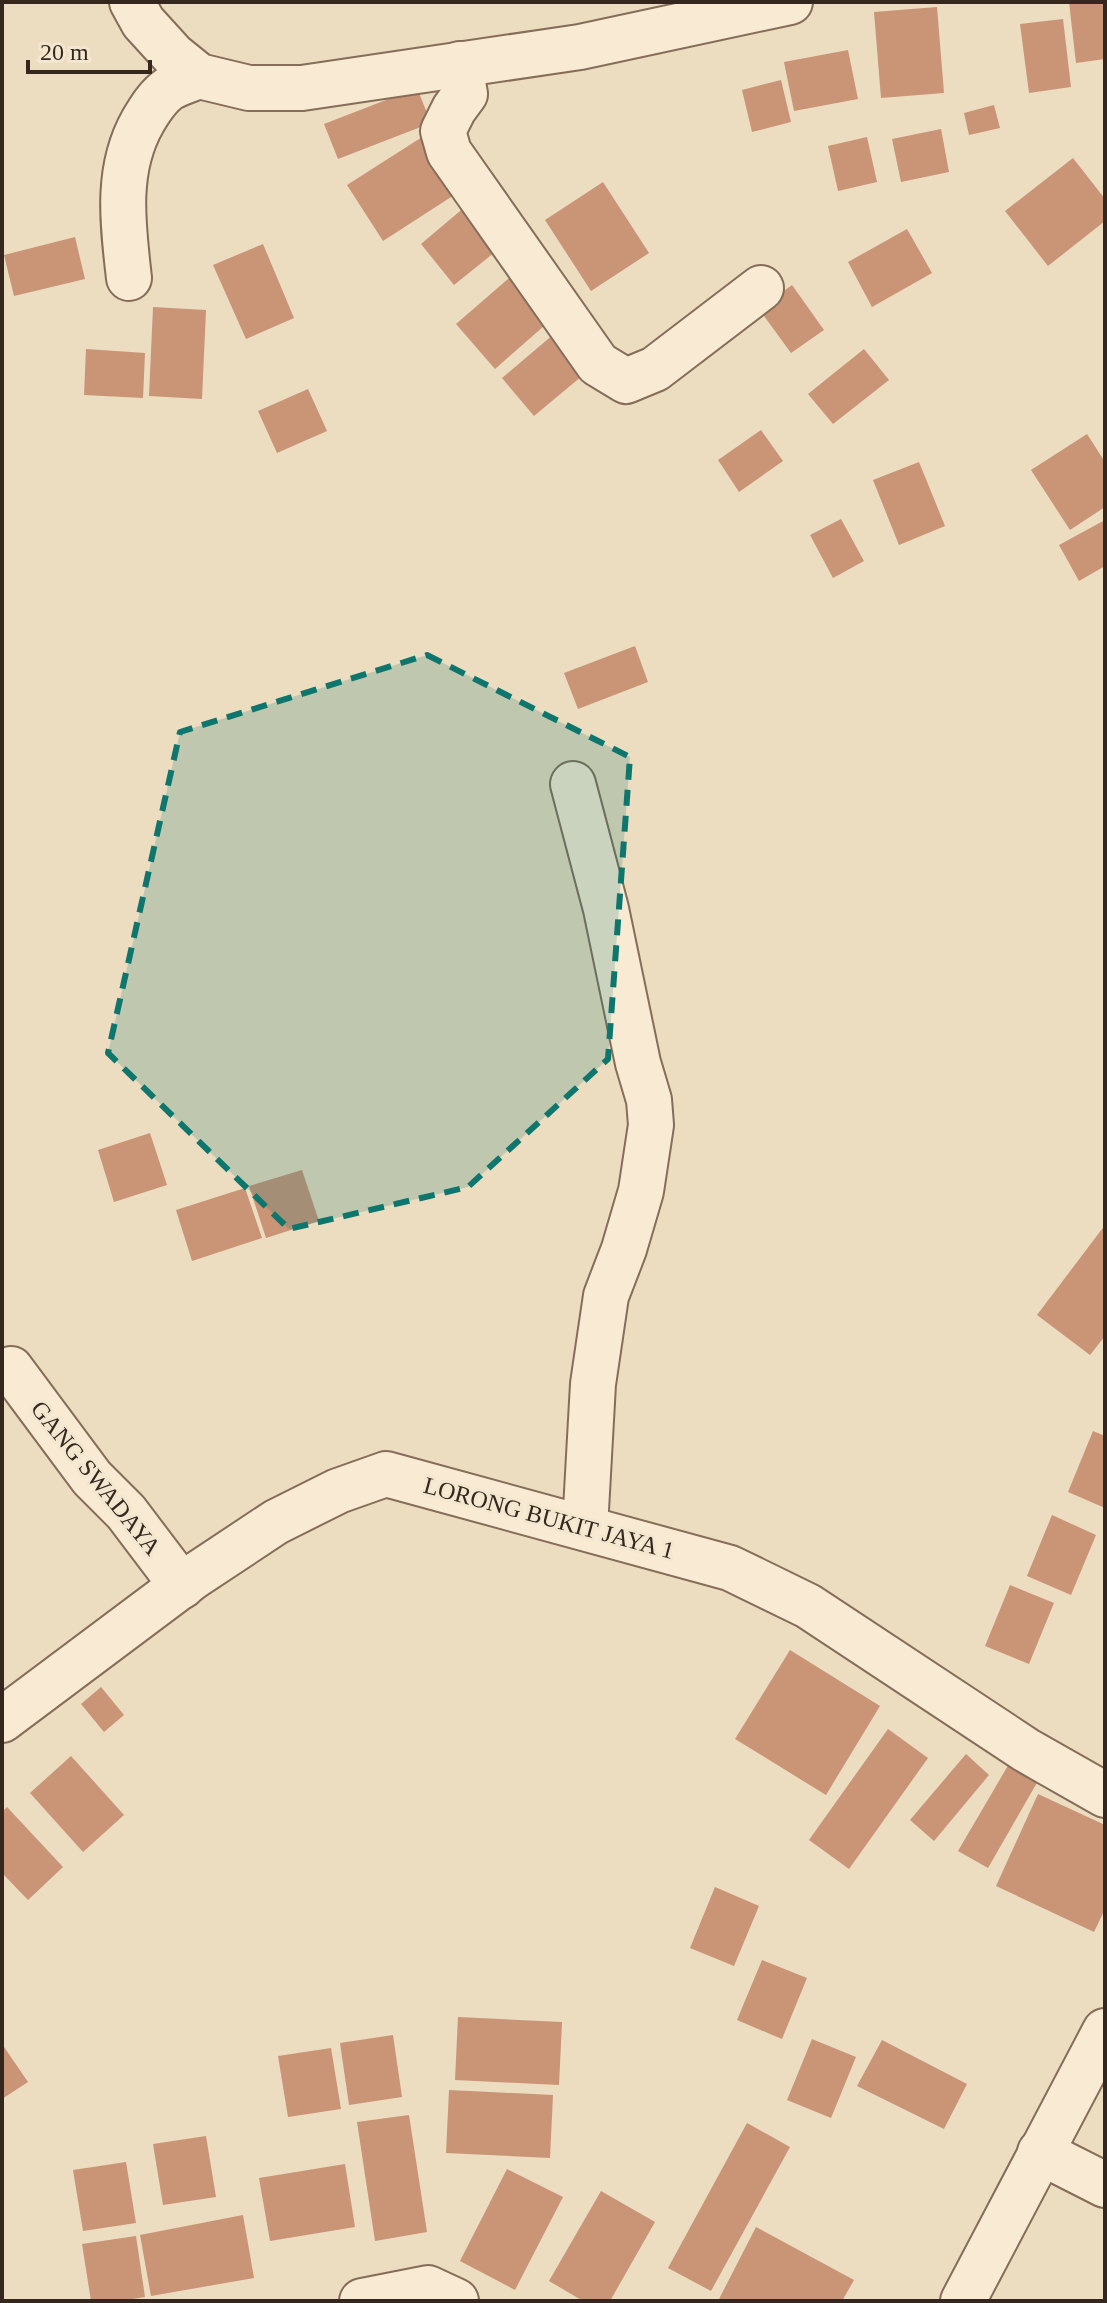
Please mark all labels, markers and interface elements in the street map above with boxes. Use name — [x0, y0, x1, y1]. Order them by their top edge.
scale bar — [28, 24, 150, 74]
text: 20 m — [40, 39, 89, 65]
street label: GANG SWADAYA — [26, 1396, 166, 1561]
street label: LORONG BUKIT JAYA 1 — [421, 1472, 677, 1564]

